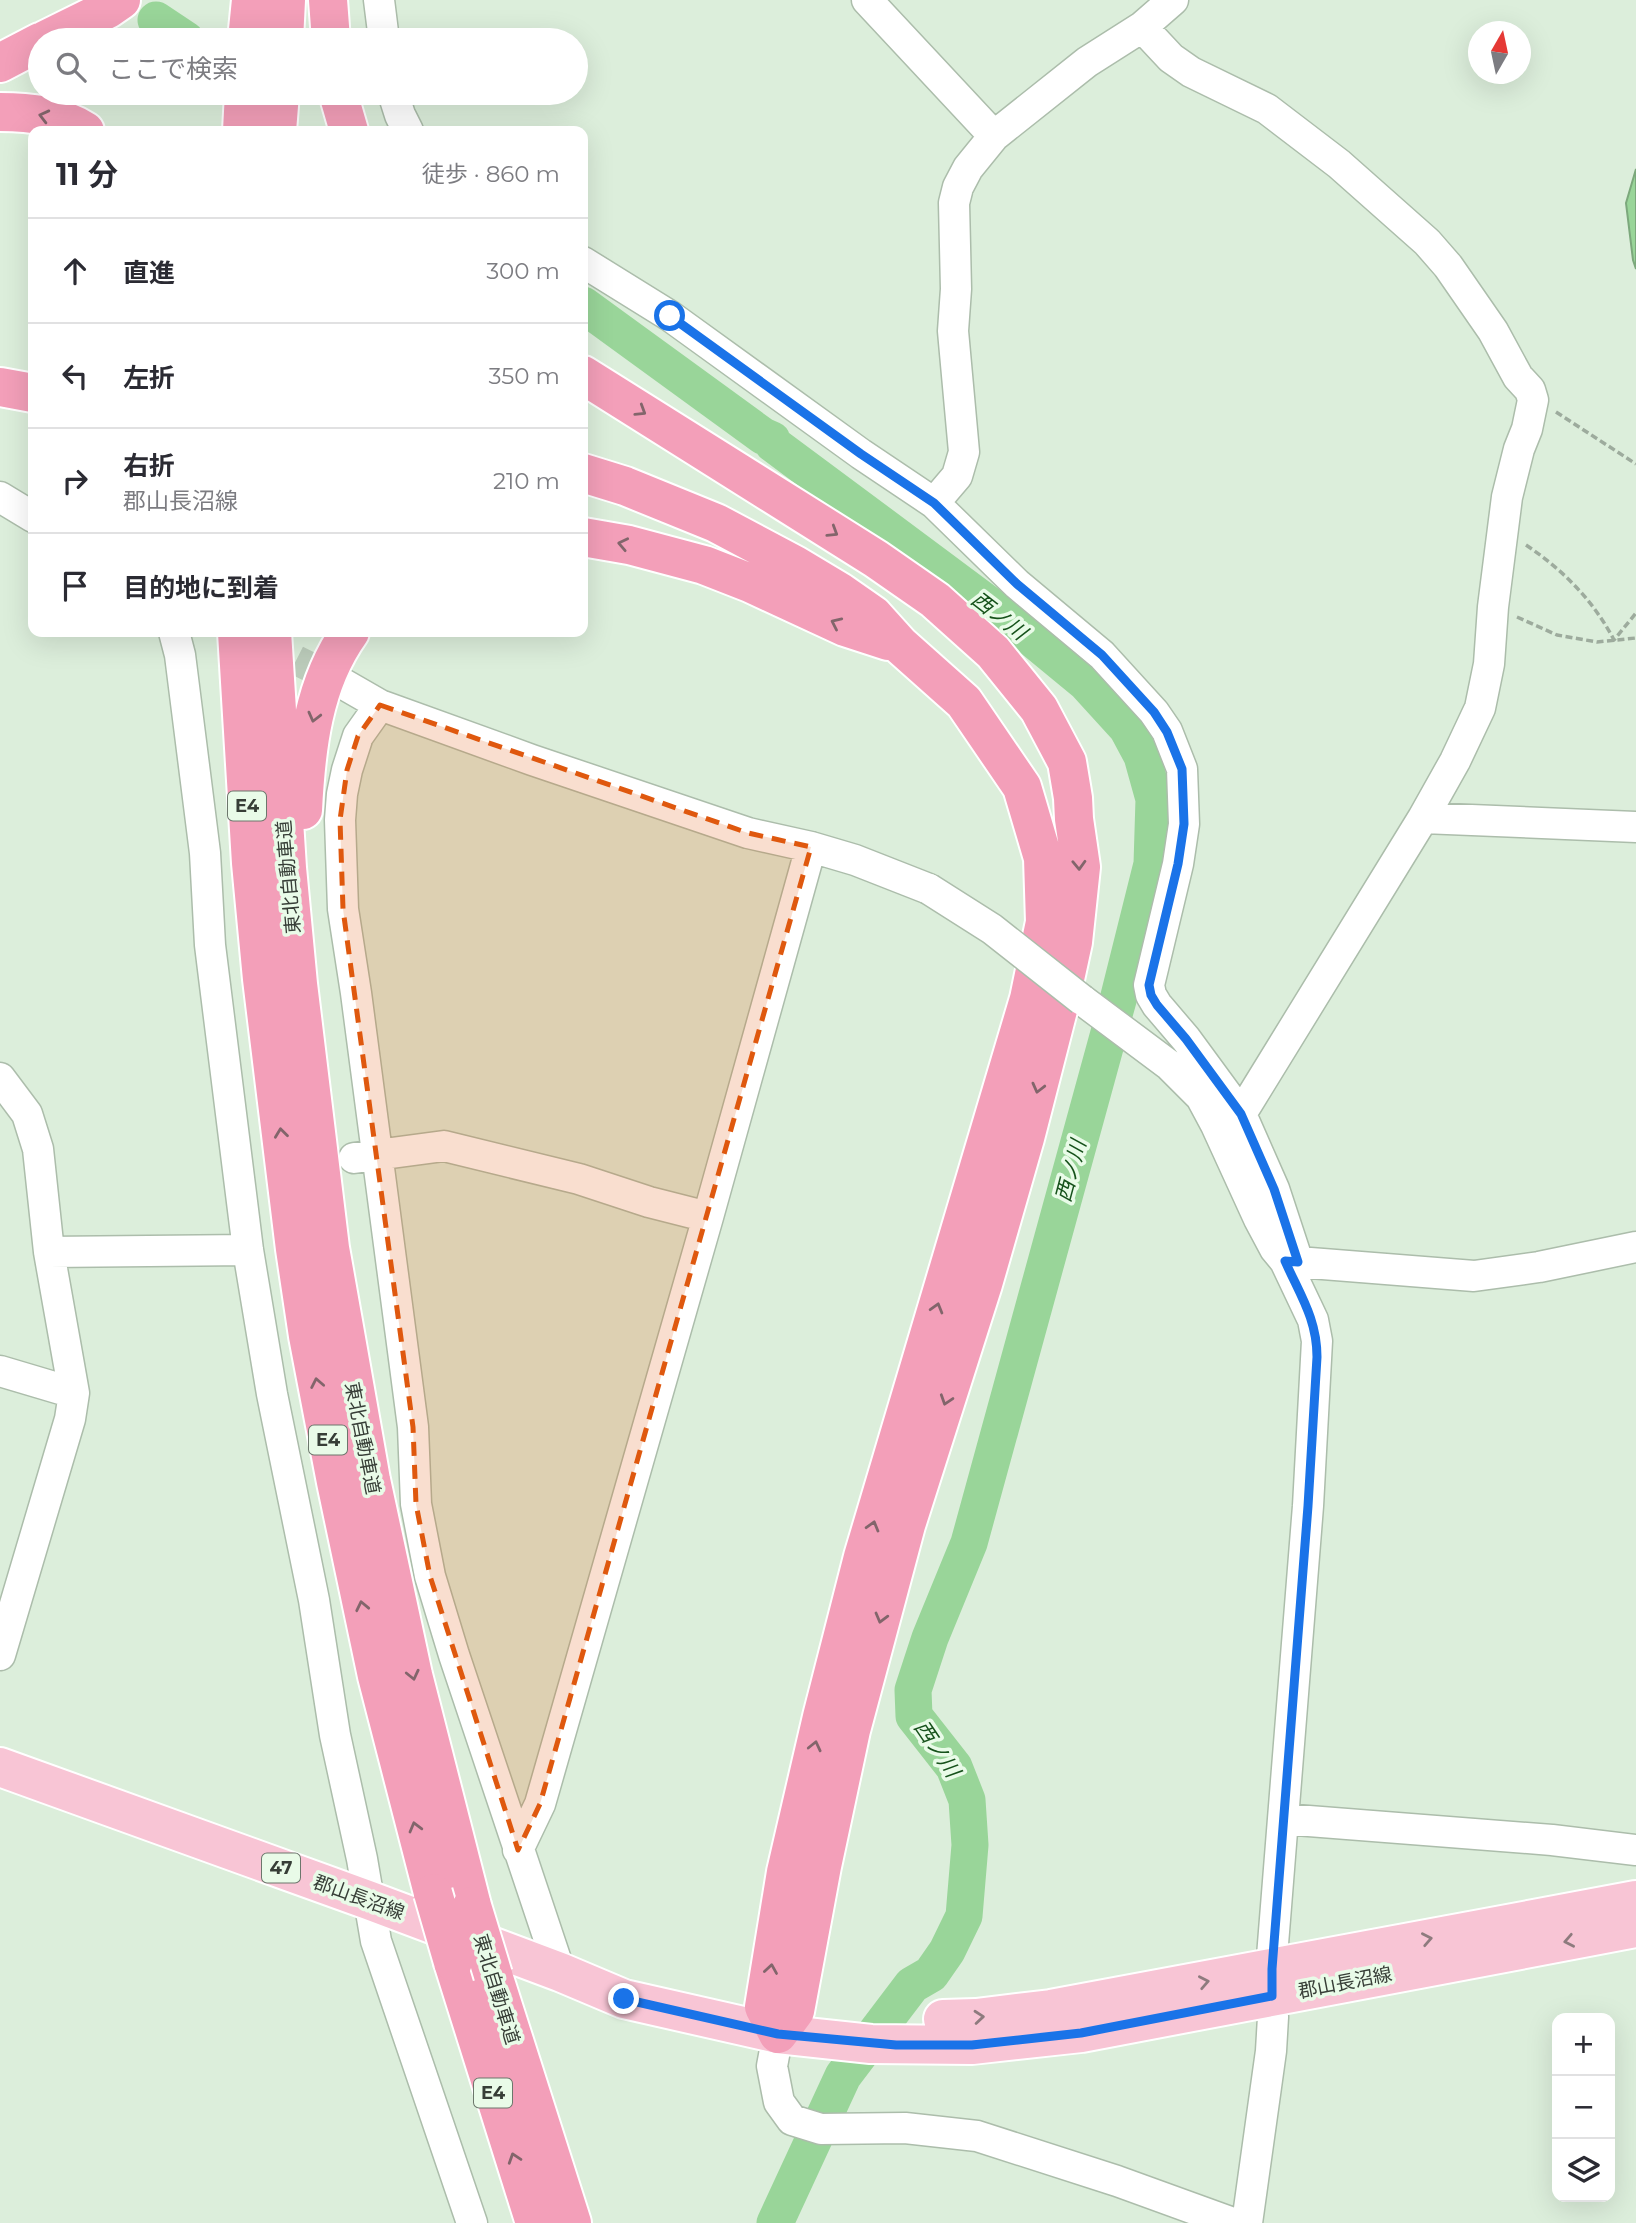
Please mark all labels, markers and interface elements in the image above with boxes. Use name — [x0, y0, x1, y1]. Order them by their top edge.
north arrow — [1468, 21, 1531, 84]
search box — [28, 28, 588, 105]
icon: search — [52, 48, 90, 86]
text: ここで検索 — [108, 53, 238, 85]
one-way arrow — [38, 110, 50, 124]
text: 11 分 — [56, 156, 118, 193]
text: 徒歩 · 860 m — [422, 160, 560, 188]
icon: ahead — [56, 252, 94, 290]
text: 直進 — [123, 257, 175, 289]
text: 300 m — [486, 257, 560, 285]
route start — [654, 300, 685, 331]
icon: left — [56, 357, 94, 395]
text: 左折 — [123, 362, 175, 394]
text: 350 m — [489, 362, 560, 390]
one-way arrow — [633, 403, 646, 416]
text: 右折 — [123, 450, 175, 482]
icon: right — [56, 462, 94, 500]
text: 210 m — [493, 467, 560, 495]
text: 郡山長沼線 — [123, 487, 238, 515]
one-way arrow — [826, 524, 839, 537]
one-way arrow — [617, 538, 629, 553]
icon: arrive — [56, 567, 94, 605]
text: 目的地に到着 — [123, 572, 279, 604]
water label: 西ノ川 — [967, 586, 1033, 646]
one-way arrow — [831, 617, 843, 631]
one-way arrow — [308, 711, 322, 723]
road number: E4 — [228, 792, 266, 820]
street label: 東北自動車道 — [272, 819, 305, 935]
one-way arrow — [1072, 860, 1087, 871]
one-way arrow — [1032, 1082, 1046, 1094]
one-way arrow — [273, 1127, 288, 1139]
water label: 西ノ川 — [1050, 1135, 1091, 1205]
one-way arrow — [928, 1302, 943, 1314]
one-way arrow — [310, 1377, 325, 1389]
street label: 東北自動車道 — [340, 1380, 385, 1496]
one-way arrow — [939, 1394, 954, 1406]
road number: E4 — [309, 1426, 347, 1455]
one-way arrow — [864, 1520, 879, 1532]
one-way arrow — [356, 1600, 371, 1612]
one-way arrow — [875, 1612, 889, 1624]
one-way arrow — [405, 1669, 419, 1681]
water label: 西ノ川 — [909, 1716, 967, 1783]
one-way arrow — [807, 1740, 821, 1752]
one-way arrow — [409, 1821, 423, 1833]
road number: 47 — [262, 1854, 300, 1882]
street label: 郡山長沼線 — [310, 1870, 407, 1925]
street label: 東北自動車道 — [469, 1931, 524, 2047]
one-way arrow — [1421, 1932, 1433, 1947]
one-way arrow — [1563, 1933, 1575, 1948]
street label: 郡山長沼線 — [1296, 1962, 1394, 2003]
one-way arrow — [763, 1963, 778, 1975]
one-way arrow — [1198, 1975, 1210, 1990]
route end — [608, 1983, 639, 2014]
one-way arrow — [974, 2010, 985, 2025]
map controls — [1552, 2013, 1615, 2202]
button: + — [1552, 2013, 1615, 2076]
button: − — [1552, 2076, 1615, 2139]
road number: E4 — [474, 2078, 512, 2108]
button: layers — [1552, 2139, 1615, 2202]
one-way arrow — [507, 2153, 522, 2165]

